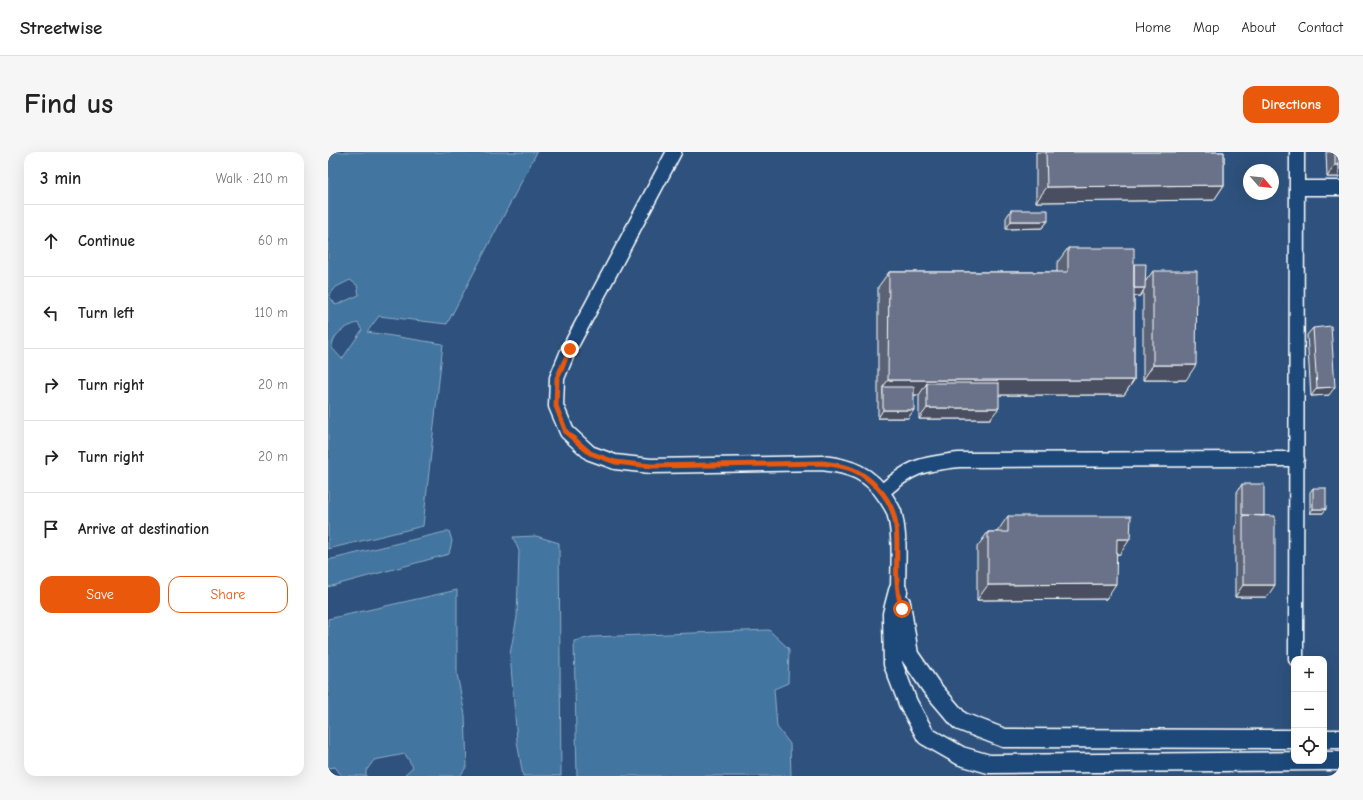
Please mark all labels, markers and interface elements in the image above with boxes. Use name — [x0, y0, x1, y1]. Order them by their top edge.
text: Streetwise — [20, 17, 102, 39]
text: Home — [1135, 19, 1171, 36]
text: Map — [1193, 19, 1219, 36]
text: About — [1241, 19, 1276, 36]
text: Contact — [1298, 19, 1343, 36]
button: Directions — [1243, 86, 1339, 123]
text: Find us — [24, 88, 113, 120]
north arrow — [1243, 164, 1279, 200]
text: 3 min — [40, 169, 81, 188]
text: Walk · 210 m — [216, 171, 288, 186]
icon: ahead — [40, 230, 62, 252]
text: Continue — [78, 232, 135, 250]
text: 60 m — [258, 233, 288, 248]
icon: left — [40, 302, 62, 324]
text: Turn left — [78, 304, 134, 322]
text: 110 m — [255, 305, 288, 320]
route end — [561, 340, 579, 358]
icon: right — [40, 374, 62, 396]
text: Turn right — [78, 376, 144, 394]
text: 20 m — [258, 377, 288, 392]
icon: right — [40, 446, 62, 468]
text: Turn right — [78, 448, 144, 466]
text: 20 m — [258, 449, 288, 464]
icon: arrive — [40, 518, 62, 540]
text: Arrive at destination — [78, 520, 209, 538]
button: Save — [40, 576, 160, 613]
button: Share — [168, 576, 288, 613]
route start — [893, 600, 911, 618]
map controls — [1291, 656, 1327, 764]
button: + — [1291, 656, 1327, 692]
button: − — [1291, 692, 1327, 728]
button: locate — [1291, 728, 1327, 764]

